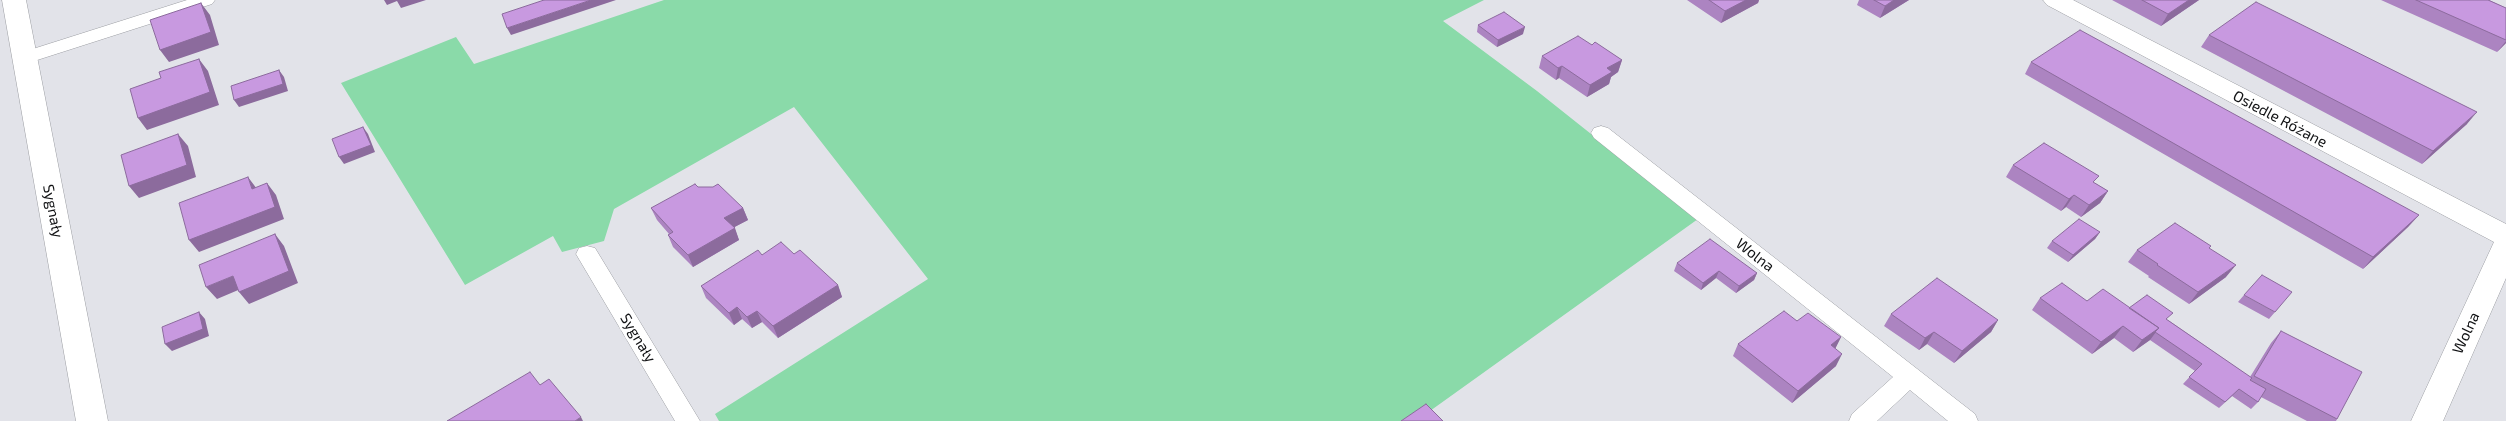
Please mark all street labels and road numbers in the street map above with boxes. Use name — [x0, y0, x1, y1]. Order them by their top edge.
street label: Osiedle Różane — [2230, 87, 2330, 151]
street label: Sygnały — [39, 183, 67, 239]
street label: Wolna — [1732, 234, 1778, 276]
street label: Wolna — [2449, 309, 2483, 357]
street label: Sygnały — [616, 310, 660, 366]

